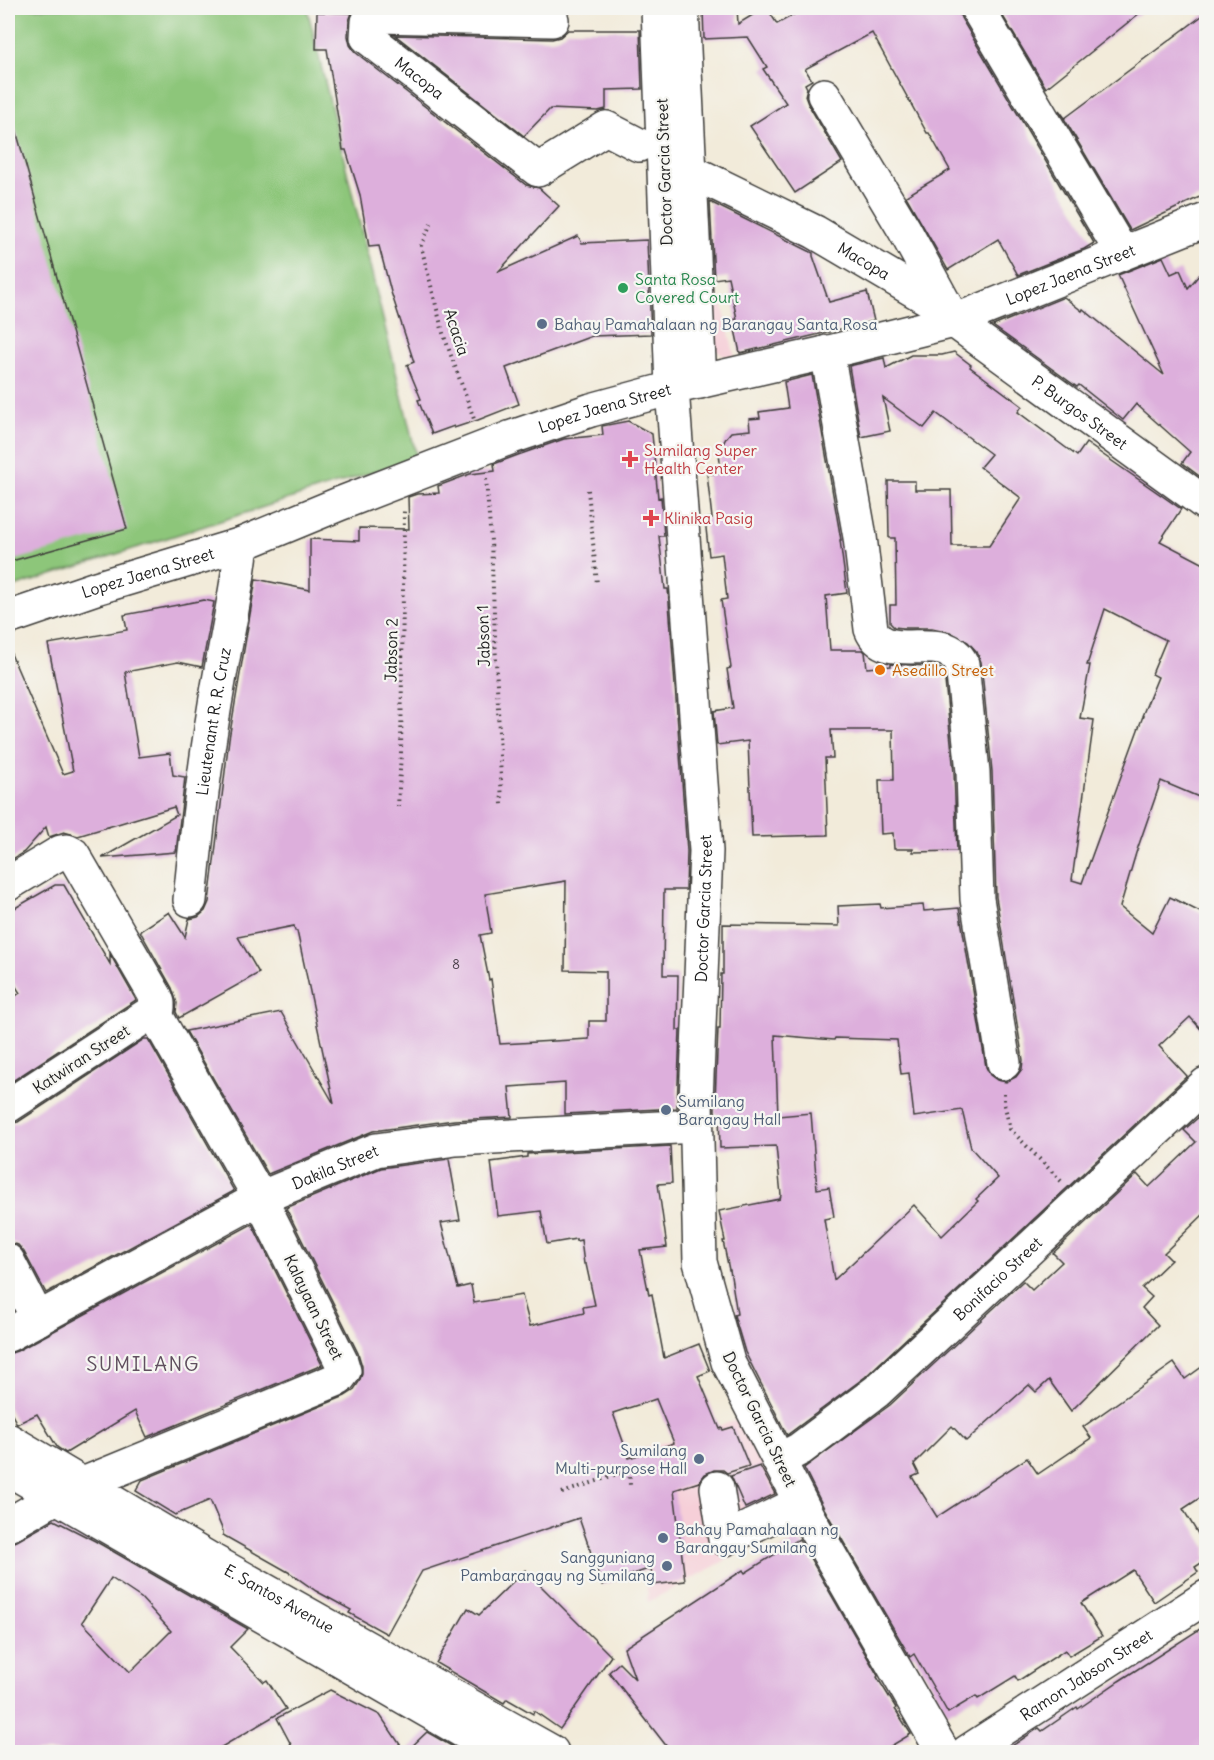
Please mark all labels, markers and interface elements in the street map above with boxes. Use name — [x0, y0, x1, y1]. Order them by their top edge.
street label: Macopa — [391, 52, 448, 103]
street label: Doctor Garcia Street — [651, 97, 677, 246]
street label: Macopa — [834, 238, 894, 284]
street label: Lopez Jaena Street — [1003, 239, 1138, 309]
place label: Santa Rosa Covered Court — [635, 269, 740, 307]
marker: Santa Rosa Covered Court — [616, 281, 630, 295]
street label: Acacia — [440, 306, 474, 358]
place label: Bahay Pamahalaan ng Barangay Santa Rosa — [554, 314, 878, 334]
marker: Bahay Pamahalaan ng Barangay Santa Rosa — [535, 317, 549, 331]
street label: P. Burgos Street — [1028, 371, 1132, 454]
street label: Lopez Jaena Street — [536, 379, 674, 437]
place label: Sumilang Super Health Center — [644, 440, 758, 478]
marker: Sumilang Super Health Center — [621, 450, 639, 468]
place label: Klinika Pasig — [664, 508, 753, 528]
marker: Klinika Pasig — [642, 509, 660, 527]
street label: Lopez Jaena Street — [79, 543, 217, 602]
street label: Jabson 1 — [472, 605, 494, 667]
street label: Jabson 2 — [380, 618, 402, 682]
street label: Lieutenant R. R. Cruz — [192, 646, 235, 797]
place label: Asedillo Street — [892, 660, 994, 680]
marker: Asedillo Street — [873, 663, 887, 677]
street label: Doctor Garcia Street — [691, 833, 716, 983]
house number: 8 — [452, 955, 460, 973]
street label: Katwiran Street — [29, 1020, 134, 1098]
place label: Sumilang Barangay Hall — [678, 1091, 781, 1129]
marker: Sumilang Barangay Hall — [659, 1103, 673, 1117]
street label: Dakila Street — [289, 1140, 382, 1194]
street label: Bonifacio Street — [949, 1232, 1046, 1325]
street label: Kalayaan Street — [280, 1251, 348, 1363]
street label: Doctor Garcia Street — [719, 1348, 802, 1490]
district label: SUMILANG — [86, 1351, 200, 1376]
place label: Sumilang Multi-purpose Hall — [555, 1440, 687, 1478]
marker: Sumilang Multi-purpose Hall — [692, 1452, 706, 1466]
place label: Bahay Pamahalaan ng Barangay Sumilang — [675, 1519, 839, 1557]
marker: Bahay Pamahalaan ng Barangay Sumilang — [656, 1531, 670, 1545]
place label: Sangguniang Pambarangay ng Sumilang — [460, 1547, 655, 1585]
marker: Sangguniang Pambarangay ng Sumilang — [660, 1559, 674, 1573]
street label: E. Santos Avenue — [221, 1560, 338, 1637]
street label: Ramon Jabson Street — [1016, 1624, 1157, 1725]

